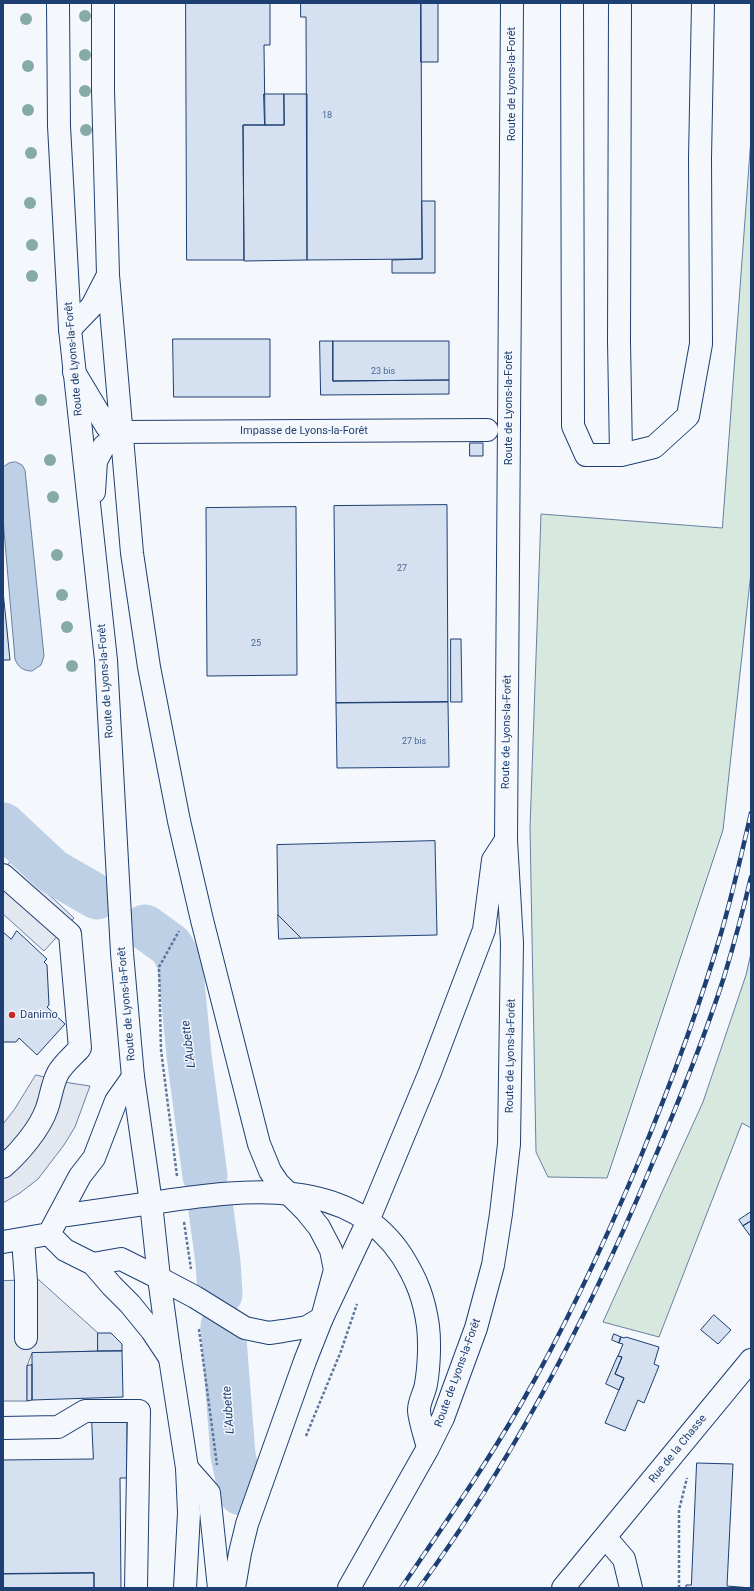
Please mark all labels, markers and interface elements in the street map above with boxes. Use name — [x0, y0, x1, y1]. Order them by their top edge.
street label: Route de Lyons-la-Forêt — [505, 27, 519, 141]
house number: 18 — [322, 111, 332, 121]
street label: Route de Lyons-la-Forêt — [62, 301, 86, 417]
street label: Route de Lyons-la-Forêt — [502, 351, 516, 465]
house number: 23 bis — [371, 367, 395, 377]
street label: Impasse de Lyons-la-Forêt — [240, 424, 368, 438]
house number: 27 — [397, 564, 407, 574]
street label: Route de Lyons-la-Forêt — [95, 623, 117, 739]
house number: 25 — [251, 639, 261, 649]
street label: Route de Lyons-la-Forêt — [499, 675, 515, 789]
house number: 27 bis — [402, 737, 426, 747]
street label: Route de Lyons-la-Forêt — [115, 946, 139, 1062]
street label: Route de Lyons-la-Forêt — [503, 999, 519, 1113]
place label: Danimo — [20, 1008, 58, 1022]
marker: Danimo — [7, 1010, 17, 1020]
water label: L'Aubette — [179, 1019, 199, 1069]
street label: Route de Lyons-la-Forêt — [432, 1317, 484, 1429]
water label: L'Aubette — [220, 1386, 238, 1434]
street label: Rue de la Chasse — [646, 1412, 710, 1486]

